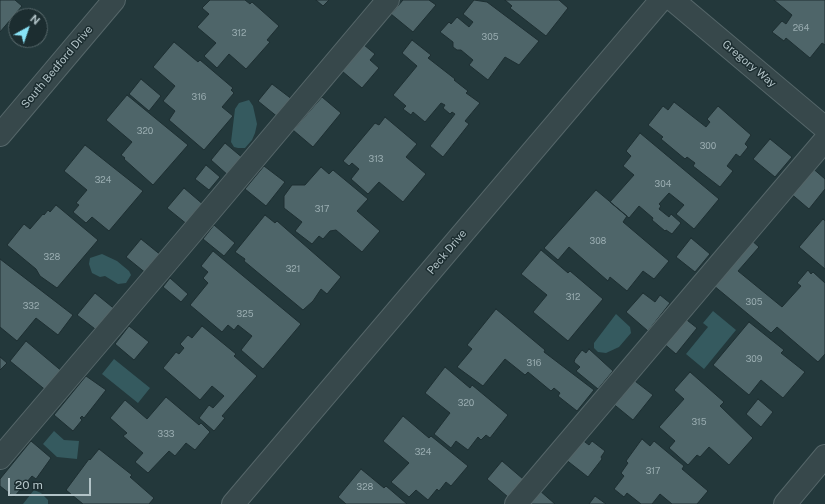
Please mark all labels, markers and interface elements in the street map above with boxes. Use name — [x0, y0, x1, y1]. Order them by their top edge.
north arrow — [8, 8, 48, 48]
text: N — [28, 12, 42, 27]
street label: South Bedford Drive — [19, 23, 95, 111]
house number: 264 — [793, 23, 809, 33]
house number: 312 — [232, 28, 246, 38]
house number: 305 — [482, 32, 498, 42]
street label: Gregory Way — [719, 38, 779, 90]
house number: 316 — [192, 92, 206, 102]
house number: 320 — [137, 126, 153, 136]
house number: 300 — [700, 141, 716, 151]
house number: 313 — [368, 154, 384, 164]
house number: 324 — [95, 175, 111, 185]
house number: 304 — [655, 179, 671, 189]
house number: 317 — [315, 204, 329, 214]
street label: Peck Drive — [425, 227, 469, 277]
house number: 308 — [590, 236, 606, 246]
house number: 328 — [44, 252, 60, 262]
house number: 321 — [286, 264, 300, 274]
house number: 312 — [566, 292, 580, 302]
house number: 305 — [746, 297, 762, 307]
house number: 332 — [23, 301, 39, 311]
house number: 325 — [237, 309, 253, 319]
house number: 309 — [746, 354, 762, 364]
house number: 316 — [527, 358, 541, 368]
house number: 320 — [458, 398, 474, 408]
house number: 315 — [691, 417, 707, 427]
house number: 333 — [158, 429, 174, 439]
house number: 324 — [415, 447, 431, 457]
house number: 317 — [646, 466, 660, 476]
scale bar — [10, 470, 93, 496]
text: 20 m — [15, 478, 43, 492]
house number: 328 — [357, 482, 373, 492]

